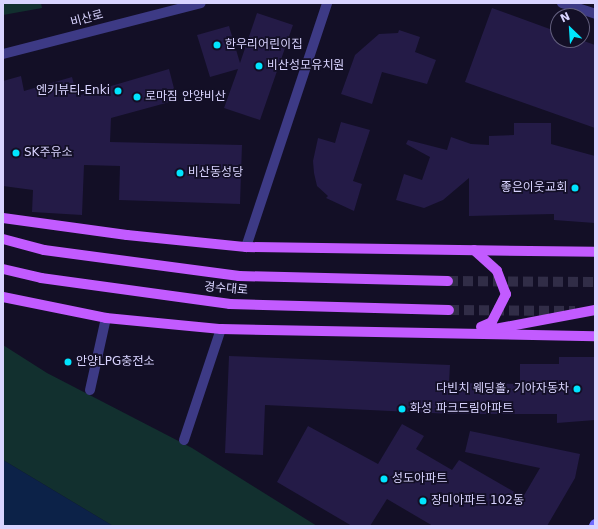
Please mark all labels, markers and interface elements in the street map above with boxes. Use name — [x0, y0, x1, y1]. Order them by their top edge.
street label: 비산로 — [69, 8, 105, 30]
north arrow — [550, 8, 590, 48]
text: N — [558, 10, 572, 25]
place label: 한우리어린이집 — [225, 38, 302, 52]
marker: 한우리어린이집 — [212, 40, 222, 50]
place label: 비산성모유치원 — [267, 59, 344, 73]
marker: 비산성모유치원 — [254, 61, 264, 71]
place label: 엔키뷰티-Enki — [36, 84, 110, 98]
marker: 엔키뷰티-Enki — [113, 86, 123, 96]
place label: 로마짐 안양비산 — [145, 90, 226, 104]
marker: 로마짐 안양비산 — [132, 92, 142, 102]
place label: SK주유소 — [24, 146, 73, 160]
marker: SK주유소 — [11, 148, 21, 158]
place label: 비산동성당 — [188, 166, 243, 180]
marker: 비산동성당 — [175, 168, 185, 178]
place label: 좋은이웃교회 — [501, 181, 567, 195]
marker: 좋은이웃교회 — [570, 183, 580, 193]
street label: 경수대로 — [203, 280, 249, 298]
place label: 안양LPG충전소 — [76, 355, 154, 369]
marker: 안양LPG충전소 — [63, 357, 73, 367]
place label: 다빈치 웨딩홀, 기아자동차 — [436, 382, 569, 396]
marker: 다빈치 웨딩홀, 기아자동차 — [572, 384, 582, 394]
place label: 화성 파크드림아파트 — [410, 402, 513, 416]
marker: 화성 파크드림아파트 — [397, 404, 407, 414]
place label: 성도아파트 — [392, 472, 447, 486]
marker: 성도아파트 — [379, 474, 389, 484]
place label: 장미아파트 102동 — [431, 494, 524, 508]
marker: 장미아파트 102동 — [418, 496, 428, 506]

